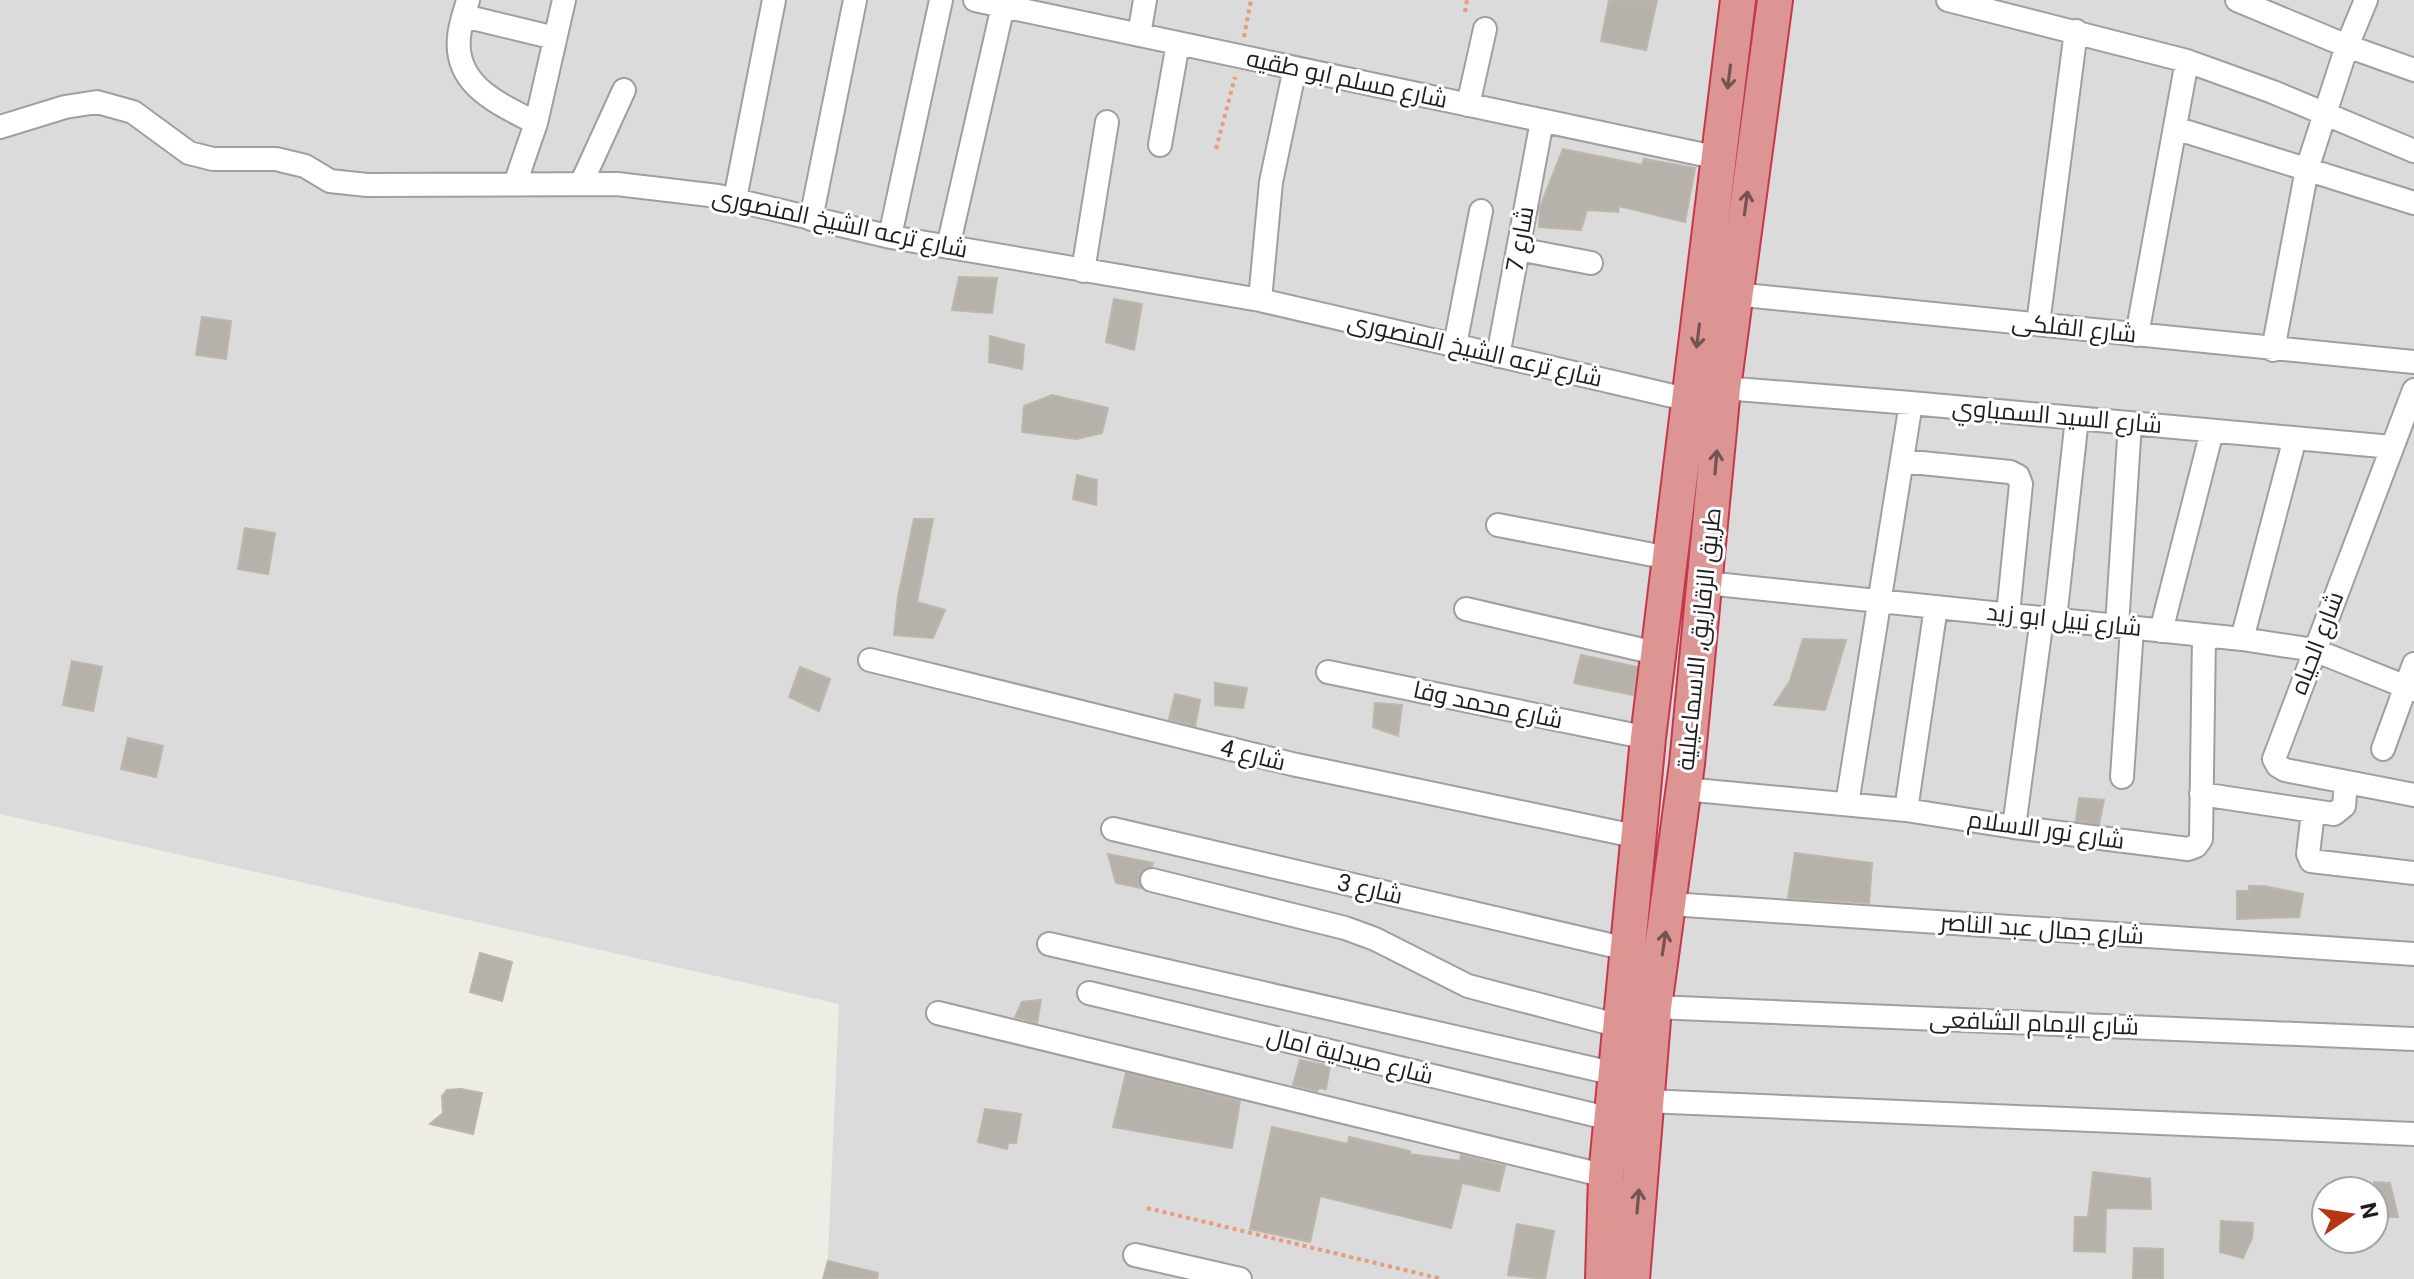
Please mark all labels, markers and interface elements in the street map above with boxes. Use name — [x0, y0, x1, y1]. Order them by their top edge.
street label: شارع مسلم ابو طقيه — [1244, 44, 1450, 116]
one-way arrow — [1721, 64, 1736, 90]
street label: شارع ترعه الشيخ المنصورى — [709, 182, 970, 266]
one-way arrow — [1739, 190, 1754, 217]
street label: شارع 7 — [1500, 204, 1541, 274]
street label: شارع ترعه الشيخ المنصورى — [1345, 307, 1605, 395]
street label: شارع الفلكى — [2010, 308, 2138, 350]
one-way arrow — [1690, 323, 1705, 348]
street label: شارع السيد السمباوي — [1951, 393, 2163, 443]
one-way arrow — [1709, 449, 1724, 475]
street label: طريق الزقازيق, الاسماعيلية — [1671, 506, 1728, 772]
street label: شارع الحياه — [2285, 588, 2351, 699]
street label: شارع نبيل ابو زيد — [1985, 598, 2143, 644]
street label: شارع محمد وفا — [1410, 675, 1565, 736]
street label: شارع 4 — [1217, 733, 1288, 779]
street label: شارع نور الاسلام — [1966, 805, 2126, 857]
street label: شارع 3 — [1334, 868, 1405, 912]
street label: شارع جمال عبد الناصر — [1937, 908, 2145, 952]
one-way arrow — [1657, 930, 1672, 956]
street label: شارع الإمام الشافعى — [1929, 1005, 2139, 1043]
street label: شارع صيدلية امال — [1263, 1022, 1436, 1092]
north arrow — [2310, 1175, 2390, 1255]
one-way arrow — [1631, 1188, 1646, 1215]
text: N — [2355, 1200, 2383, 1221]

